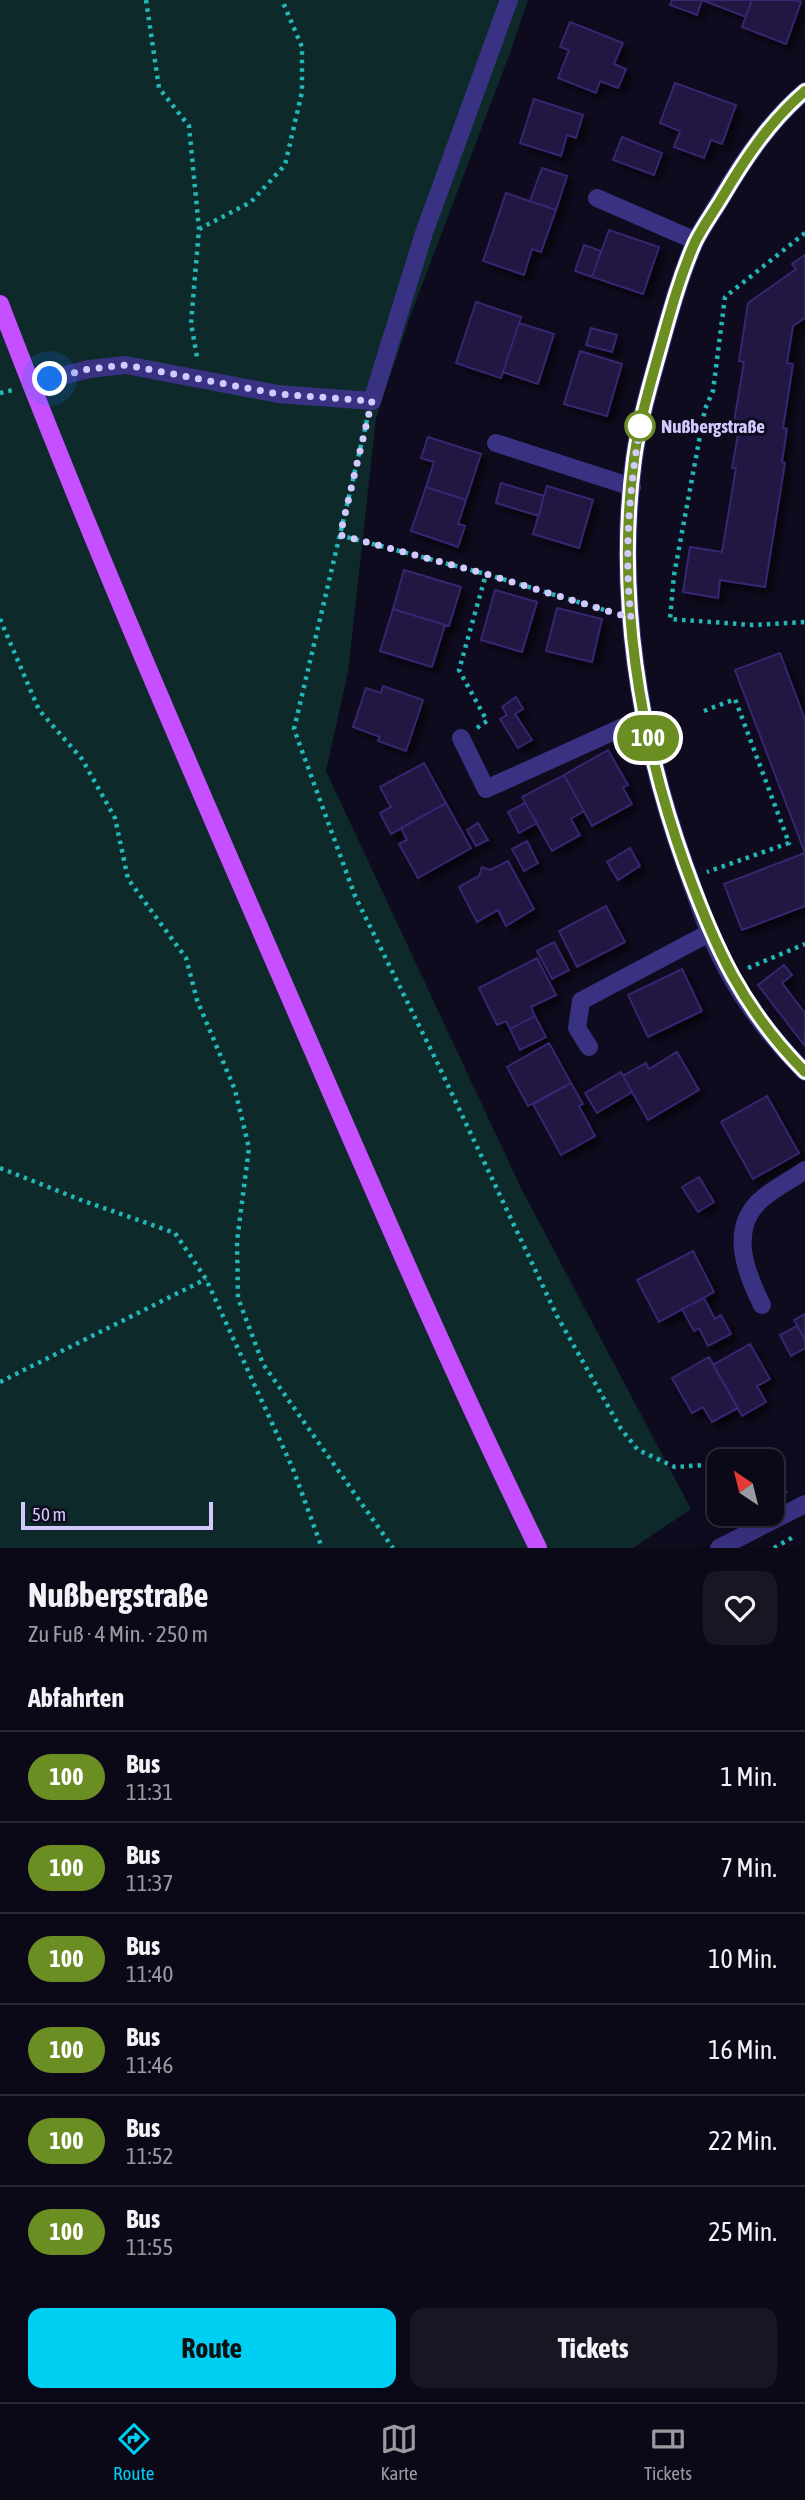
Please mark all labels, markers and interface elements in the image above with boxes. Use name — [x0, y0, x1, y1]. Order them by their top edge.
your location — [32, 361, 67, 396]
marker: Nußbergstraße — [625, 411, 655, 441]
place label: Nußbergstraße — [661, 415, 765, 437]
line badge: 100 — [608, 715, 688, 761]
text: 100 — [631, 724, 665, 751]
north arrow — [707, 1449, 784, 1526]
map controls — [707, 1449, 784, 1526]
scale bar — [21, 1499, 214, 1531]
text: 50 m — [32, 1503, 66, 1525]
button: heart — [703, 1571, 777, 1645]
text: Nußbergstraße — [28, 1576, 209, 1614]
text: Zu Fuß · 4 Min. · 250 m — [28, 1621, 208, 1647]
text: Abfahrten — [28, 1683, 124, 1713]
text: Bus — [126, 1749, 160, 1779]
text: 1 Min. — [721, 1762, 777, 1792]
text: 100 — [50, 1763, 83, 1790]
text: 11:31 — [126, 1779, 173, 1805]
text: Bus — [126, 1840, 160, 1870]
text: 7 Min. — [721, 1853, 777, 1883]
text: 100 — [50, 1854, 83, 1881]
text: 11:37 — [126, 1870, 173, 1896]
text: Bus — [126, 1931, 160, 1961]
text: 10 Min. — [708, 1944, 777, 1974]
text: 100 — [50, 1945, 83, 1972]
text: 11:40 — [126, 1961, 173, 1987]
text: Bus — [126, 2022, 160, 2052]
text: 16 Min. — [708, 2035, 777, 2065]
text: 100 — [50, 2036, 83, 2063]
text: 11:46 — [126, 2052, 173, 2078]
text: Bus — [126, 2113, 160, 2143]
text: 22 Min. — [708, 2126, 777, 2156]
text: 100 — [50, 2127, 83, 2154]
text: 11:52 — [126, 2143, 173, 2169]
text: Bus — [126, 2204, 160, 2234]
text: 25 Min. — [708, 2217, 777, 2247]
text: 100 — [50, 2218, 83, 2245]
text: 11:55 — [126, 2234, 173, 2260]
button: Route — [28, 2308, 396, 2388]
button: Tickets — [410, 2308, 777, 2388]
tab: Route — [113, 2420, 154, 2484]
tab: Karte — [380, 2420, 418, 2484]
tab: Tickets — [644, 2420, 692, 2484]

